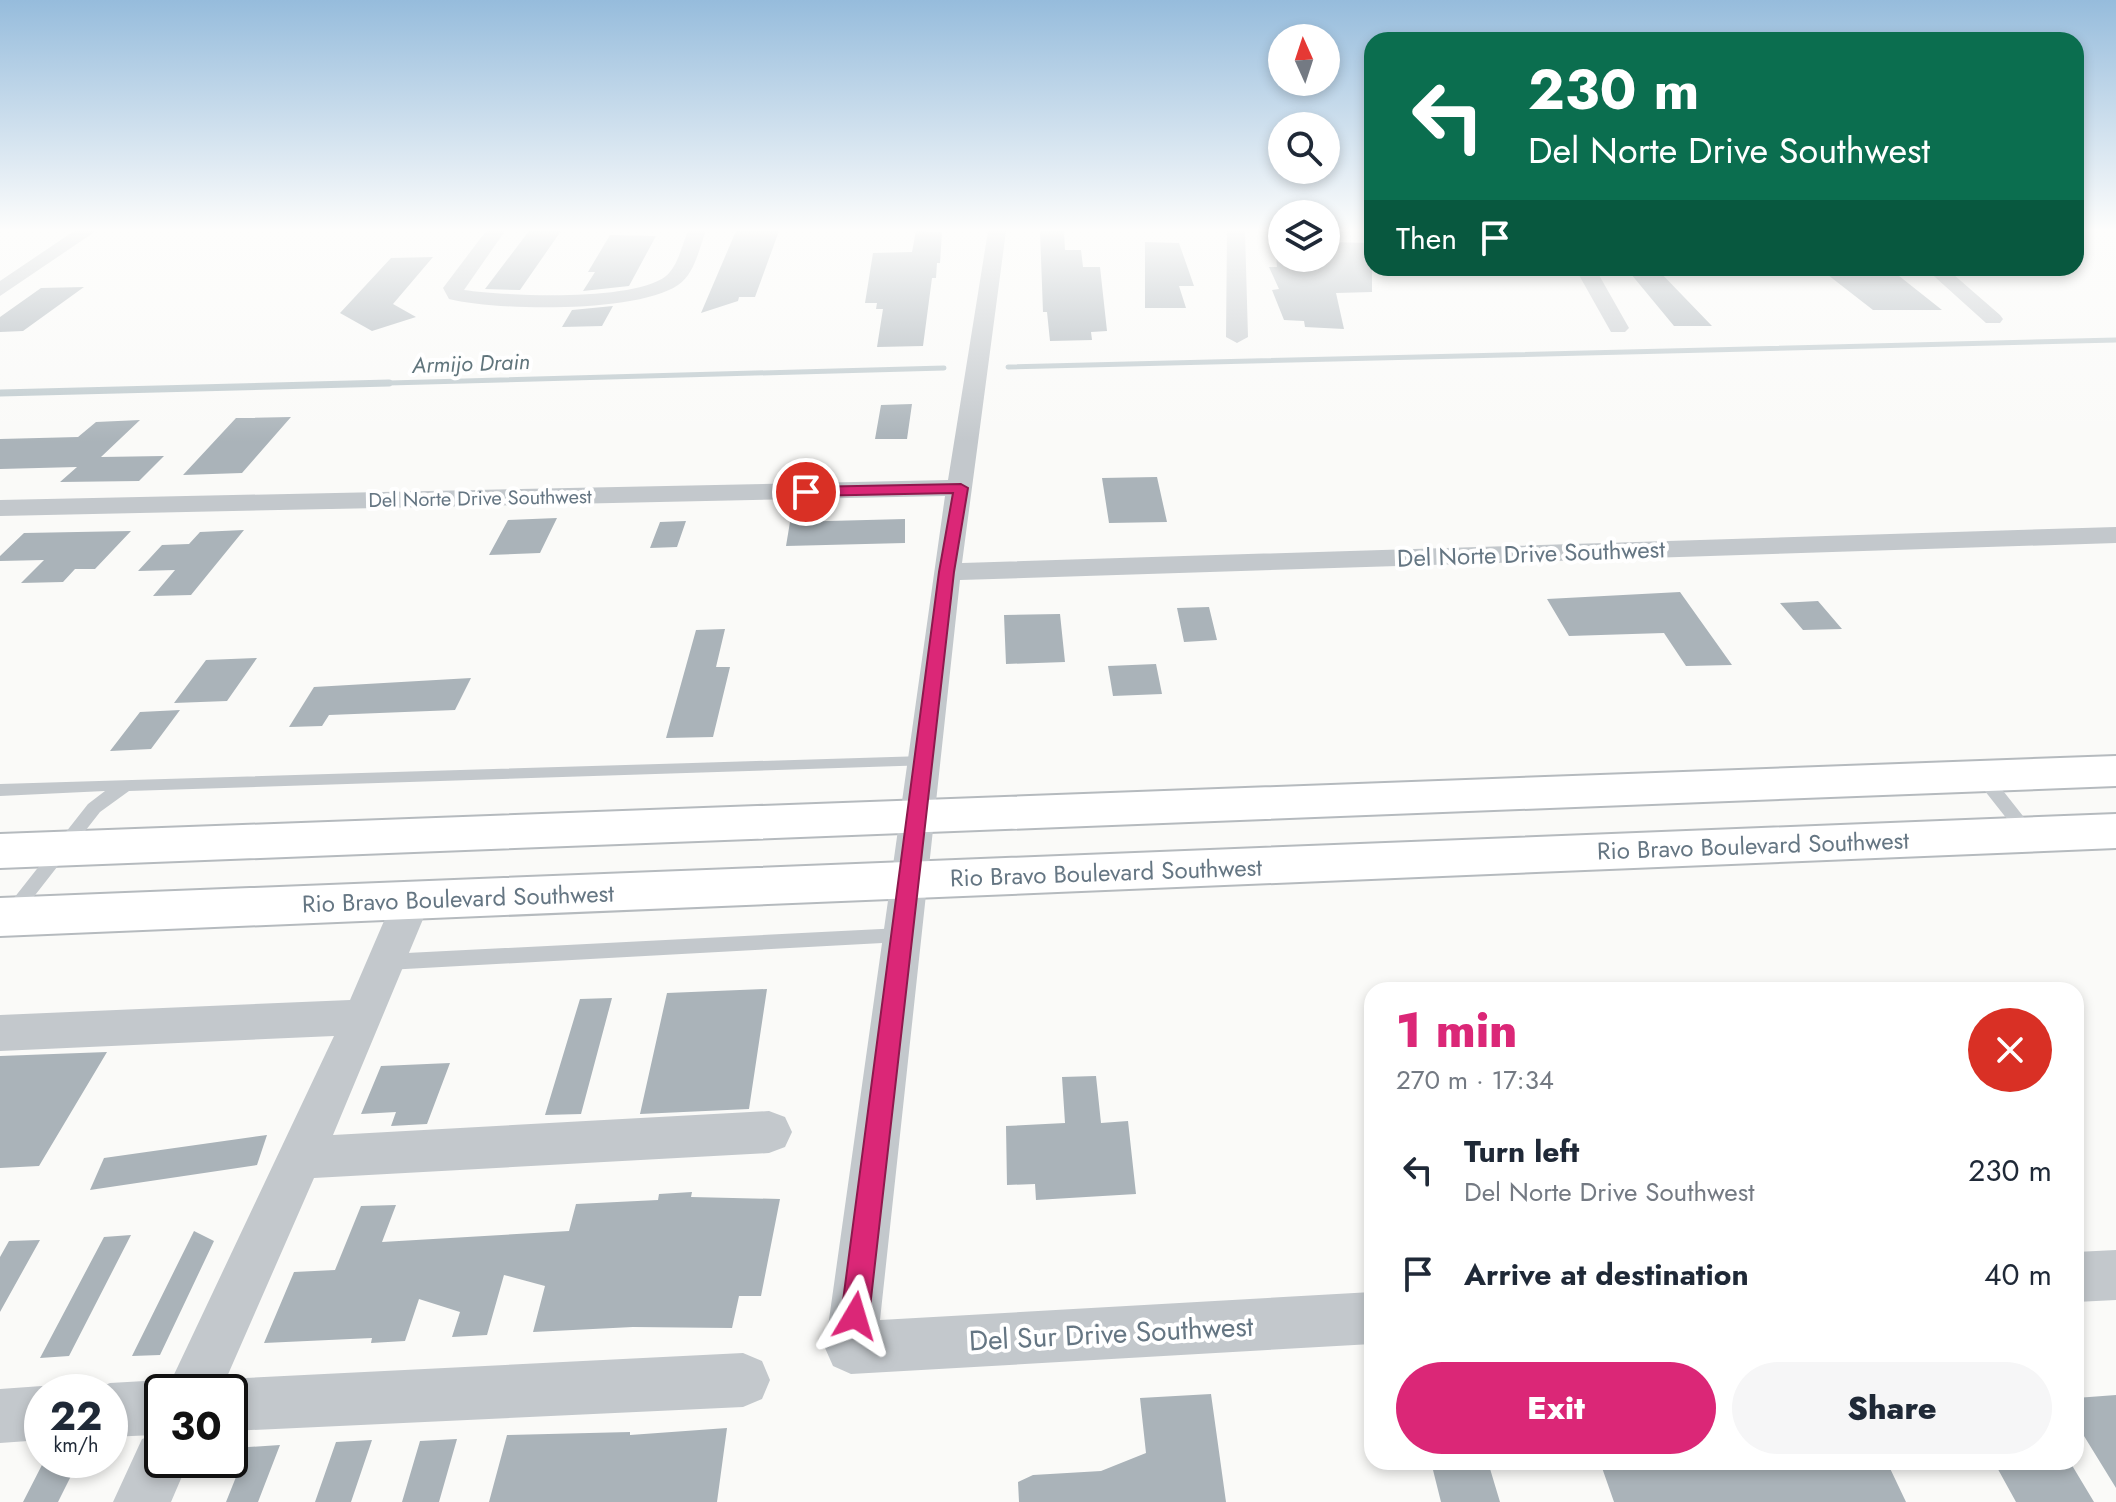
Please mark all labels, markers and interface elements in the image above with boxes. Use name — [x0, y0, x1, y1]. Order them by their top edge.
north arrow — [1268, 24, 1340, 96]
map controls — [1268, 24, 1340, 272]
text: 230 m — [1528, 49, 1699, 130]
icon: left — [1396, 64, 1500, 168]
button: search — [1268, 112, 1340, 184]
text: Del Norte Drive Southwest — [1528, 124, 1930, 176]
button: layers — [1268, 200, 1340, 272]
icon: arrive — [1473, 216, 1517, 260]
text: Then — [1396, 217, 1457, 260]
water label: Armijo Drain — [410, 345, 531, 381]
pin — [772, 458, 840, 526]
icon: arrive — [784, 470, 828, 514]
street label: Del Norte Drive Southwest — [368, 482, 592, 515]
street label: Del Norte Drive Southwest — [1396, 531, 1666, 576]
street label: Rio Bravo Boulevard Southwest — [1596, 823, 1910, 868]
street label: Rio Bravo Boulevard Southwest — [949, 850, 1263, 895]
street label: Rio Bravo Boulevard Southwest — [301, 876, 615, 921]
text: 1 min — [1396, 996, 1517, 1065]
button: close — [1968, 1008, 2052, 1092]
text: 270 m · 17:34 — [1396, 1061, 1554, 1099]
text: Turn left — [1464, 1130, 1579, 1173]
icon: left — [1396, 1148, 1440, 1192]
text: 230 m — [1968, 1149, 2052, 1192]
text: Del Norte Drive Southwest — [1464, 1173, 1754, 1211]
icon: arrive — [1396, 1252, 1440, 1296]
text: Arrive at destination — [1464, 1253, 1749, 1296]
text: 40 m — [1984, 1253, 2052, 1296]
position arrow — [813, 1274, 897, 1358]
street label: Del Sur Drive Southwest — [968, 1306, 1255, 1361]
button: Exit — [1396, 1362, 1716, 1454]
button: Share — [1732, 1362, 2052, 1454]
speed limit sign: 30 — [144, 1374, 248, 1478]
text: 22 — [50, 1387, 102, 1445]
text: km/h — [53, 1431, 99, 1460]

